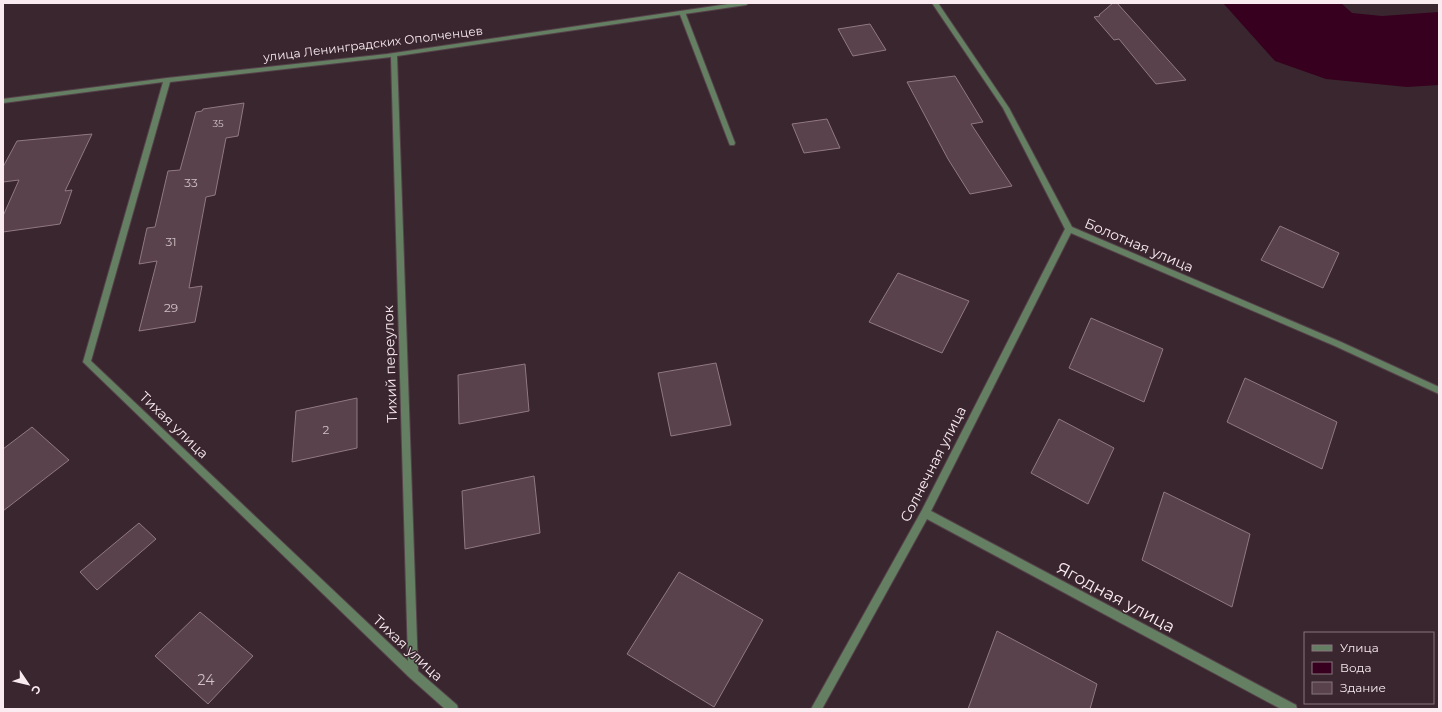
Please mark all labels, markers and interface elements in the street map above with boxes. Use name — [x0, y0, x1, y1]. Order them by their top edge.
street label: улица Ленинградских Ополченцев — [261, 23, 484, 65]
house number: 35 — [212, 117, 224, 130]
house number: 33 — [184, 175, 198, 190]
street label: Болотная улица — [1082, 214, 1196, 276]
house number: 31 — [165, 234, 177, 249]
house number: 29 — [164, 300, 178, 315]
street label: Тихий переулок — [379, 305, 401, 423]
street label: Тихая улица — [136, 388, 212, 462]
street label: Солнечная улица — [896, 403, 970, 525]
house number: 2 — [323, 422, 330, 437]
street label: Ягодная улица — [1053, 557, 1179, 637]
street label: Тихая улица — [369, 611, 447, 685]
legend — [1304, 632, 1434, 704]
text: Улица — [1340, 640, 1379, 655]
text: Вода — [1340, 660, 1371, 675]
north arrow — [8, 664, 48, 704]
house number: 24 — [198, 671, 215, 689]
text: Здание — [1340, 680, 1386, 695]
text: С — [28, 682, 44, 697]

